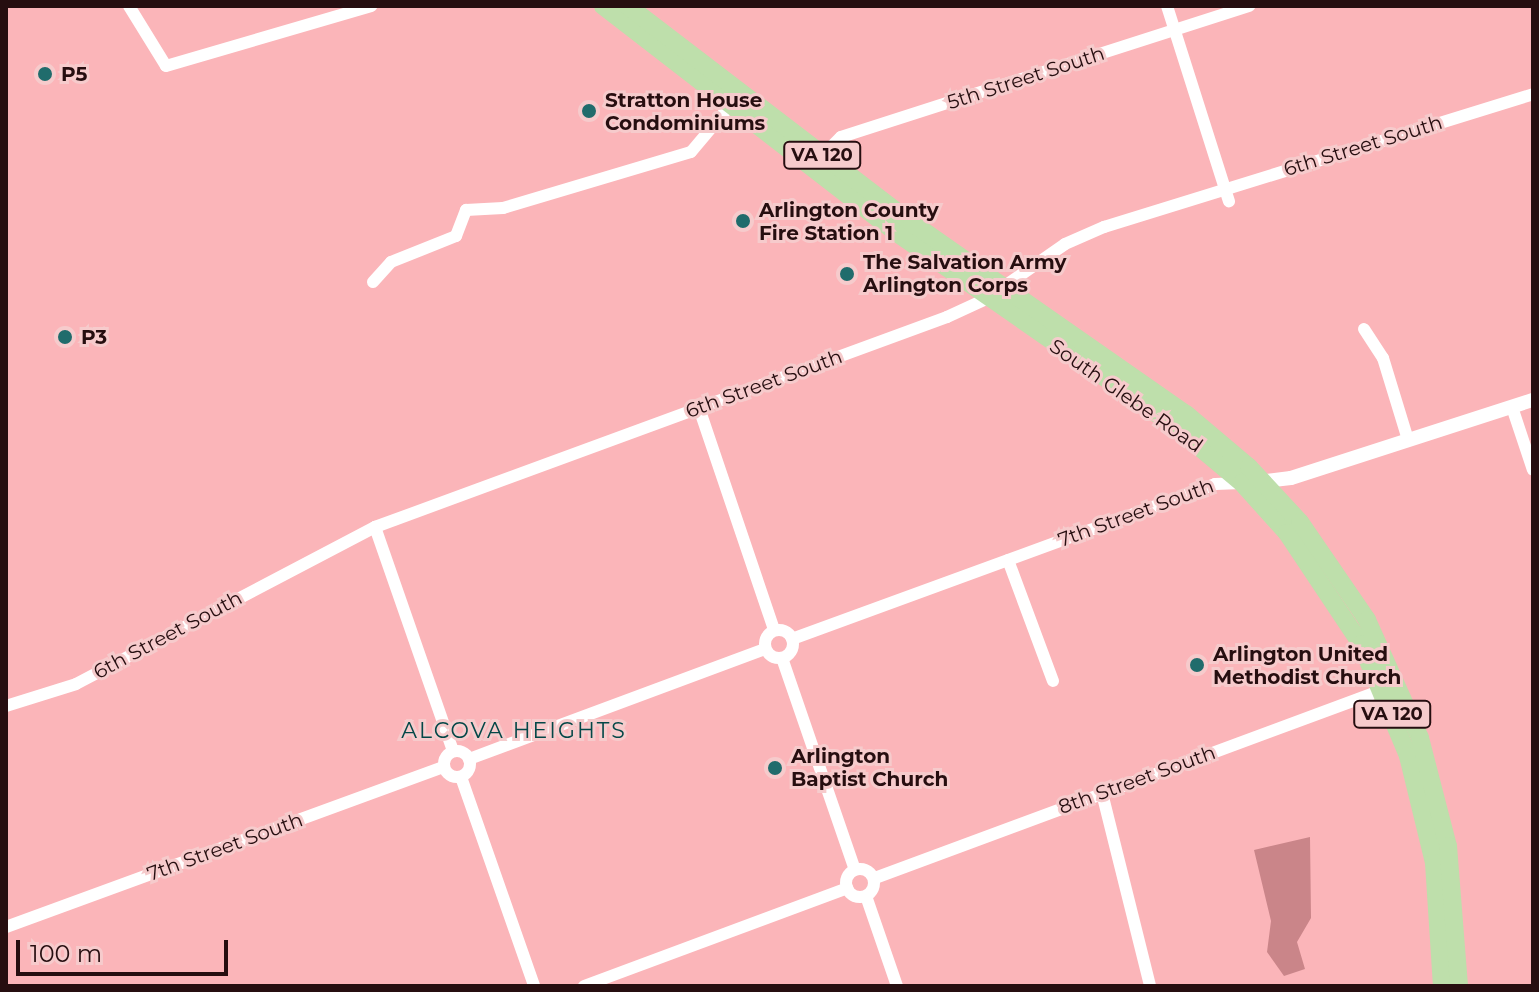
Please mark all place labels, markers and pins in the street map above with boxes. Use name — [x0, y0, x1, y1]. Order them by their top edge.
place label: P5 — [61, 62, 87, 86]
marker: P5 — [36, 65, 54, 83]
place label: Stratton House Condominiums — [605, 88, 765, 135]
marker: Stratton House Condominiums — [580, 102, 598, 120]
place label: Arlington County Fire Station 1 — [759, 198, 939, 245]
marker: Arlington County Fire Station 1 — [734, 212, 752, 230]
place label: The Salvation Army Arlington Corps — [863, 250, 1066, 297]
marker: The Salvation Army Arlington Corps — [838, 265, 856, 283]
place label: P3 — [81, 325, 107, 349]
marker: P3 — [56, 328, 74, 346]
place label: Arlington United Methodist Church — [1213, 642, 1401, 689]
marker: Arlington United Methodist Church — [1188, 656, 1206, 674]
place label: Arlington Baptist Church — [791, 744, 948, 791]
marker: Arlington Baptist Church — [766, 759, 784, 777]

